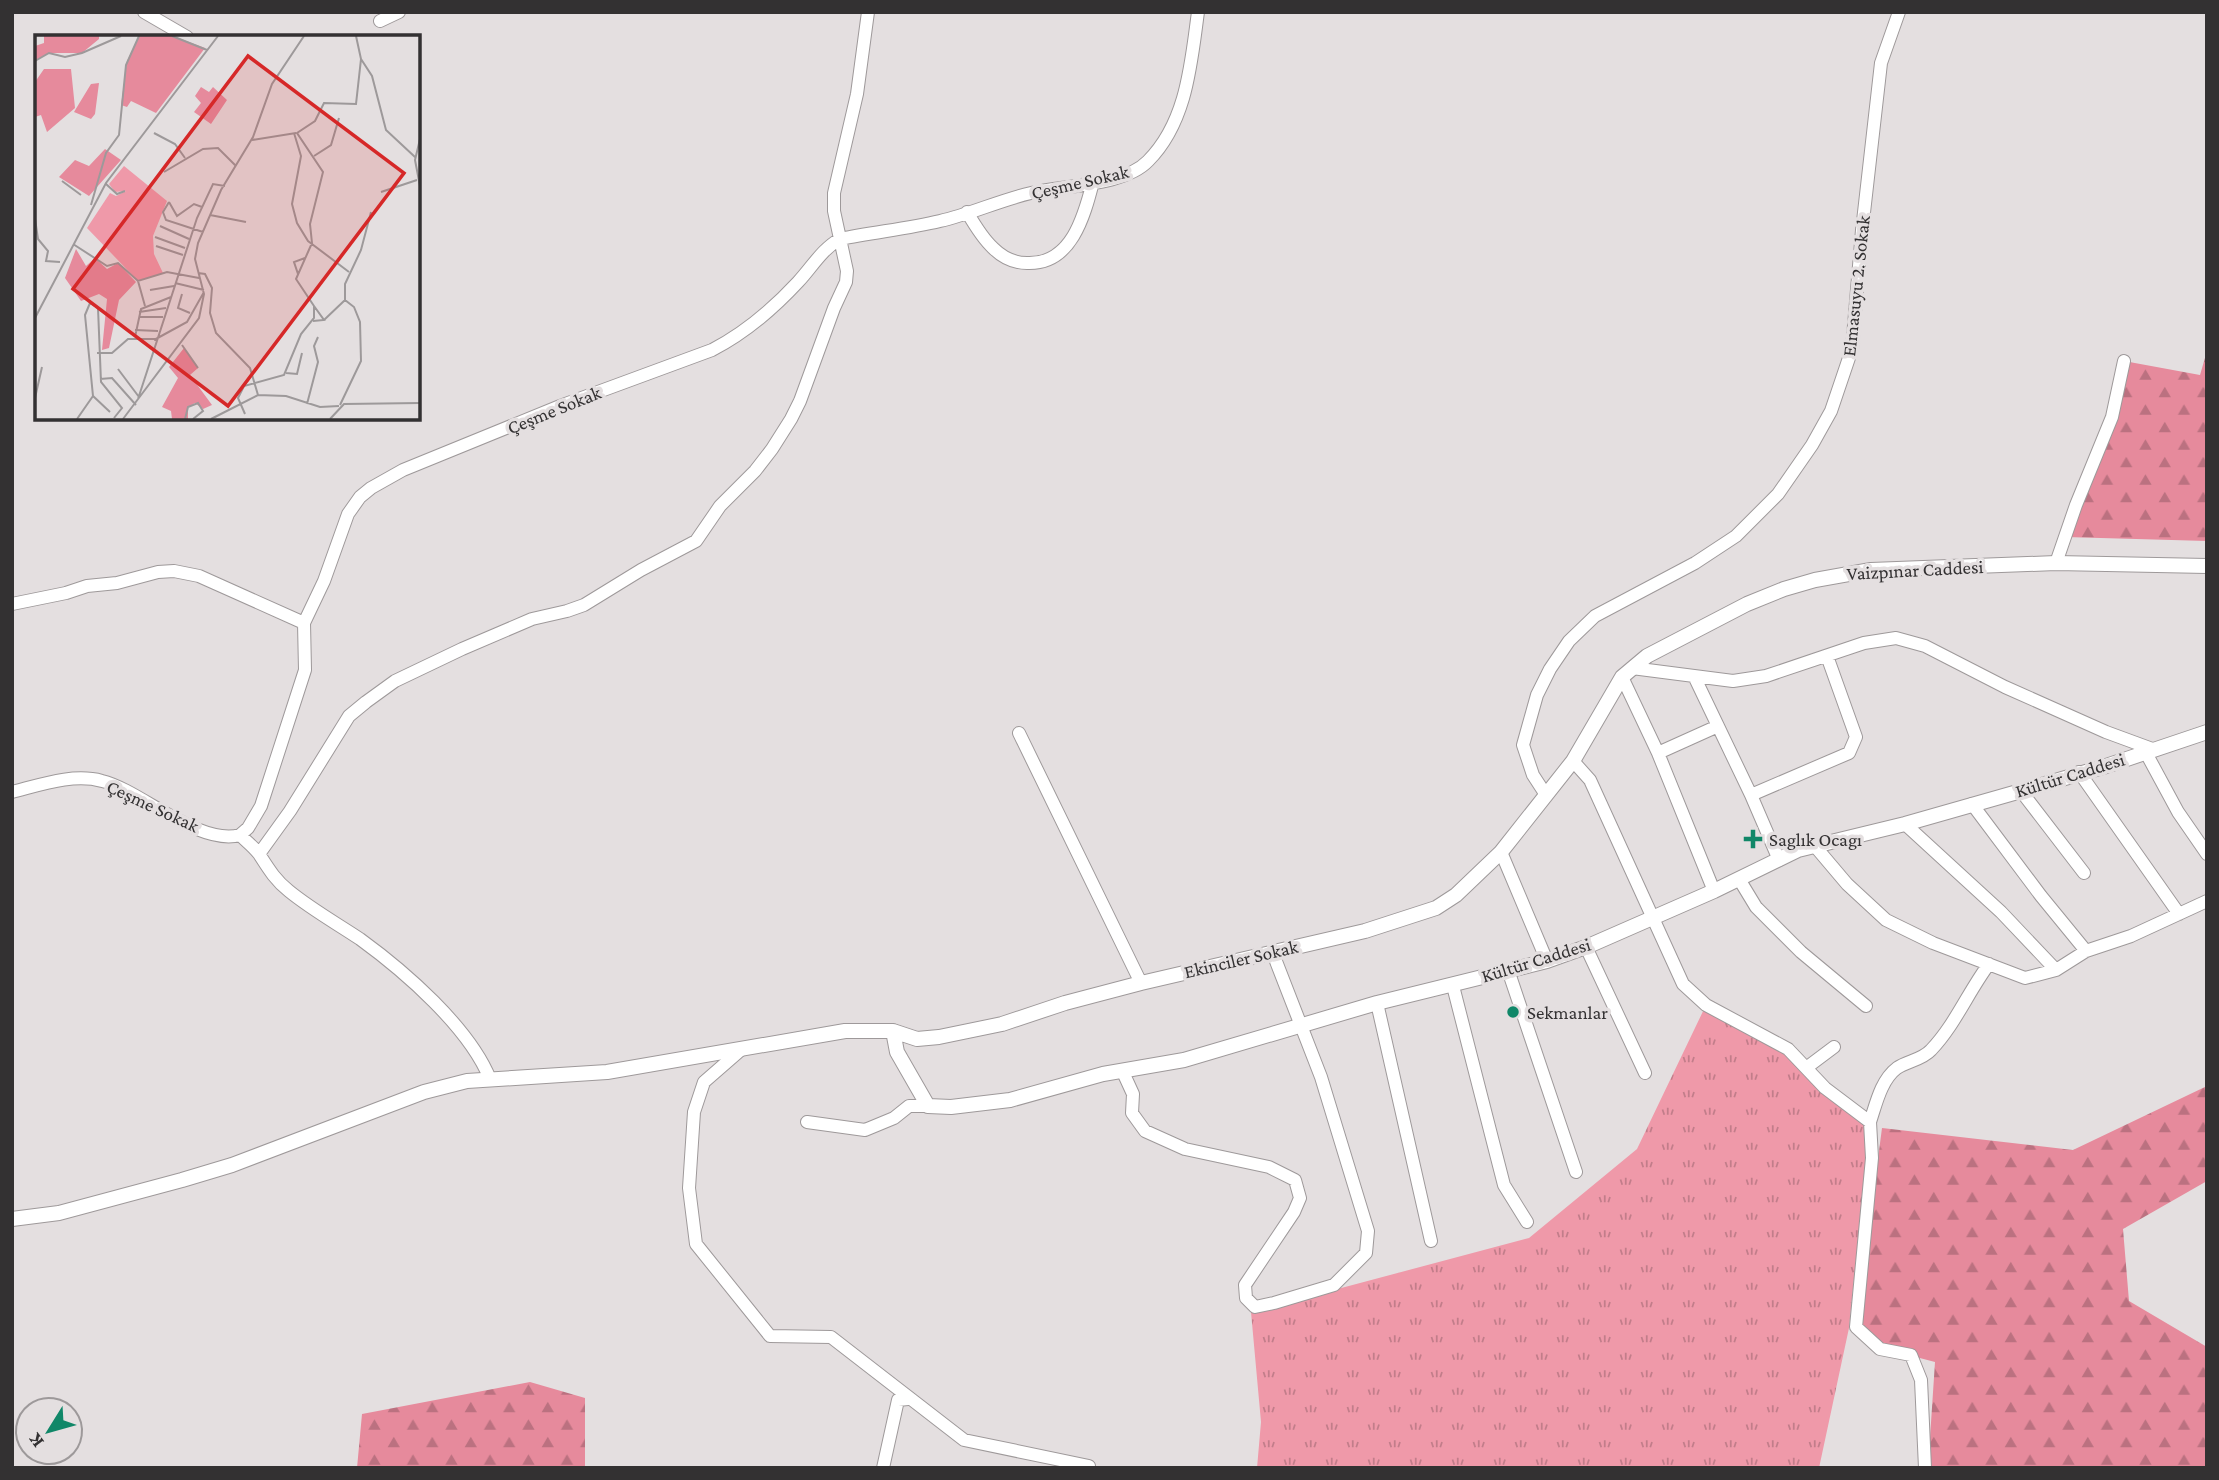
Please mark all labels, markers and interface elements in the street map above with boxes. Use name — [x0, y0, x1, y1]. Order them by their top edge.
inset map — [35, 35, 420, 420]
street label: Çeşme Sokak — [1029, 160, 1132, 203]
street label: Elmasuyu 2. Sokak — [1838, 214, 1874, 357]
street label: Çeşme Sokak — [504, 381, 605, 438]
street label: Vaizpınar Caddesi — [1846, 556, 1984, 584]
street label: Kültür Caddesi — [2013, 748, 2127, 802]
street label: Çeşme Sokak — [104, 776, 203, 837]
marker: Saglık Ocagı — [1743, 829, 1763, 849]
place label: Saglık Ocagı — [1769, 829, 1862, 850]
street label: Kültür Caddesi — [1479, 933, 1593, 987]
street label: Ekinciler Sokak — [1182, 935, 1301, 982]
place label: Sekmanlar — [1527, 1002, 1608, 1023]
marker: Sekmanlar — [1505, 1004, 1521, 1020]
north arrow — [14, 1396, 84, 1466]
text: K — [23, 1429, 48, 1452]

